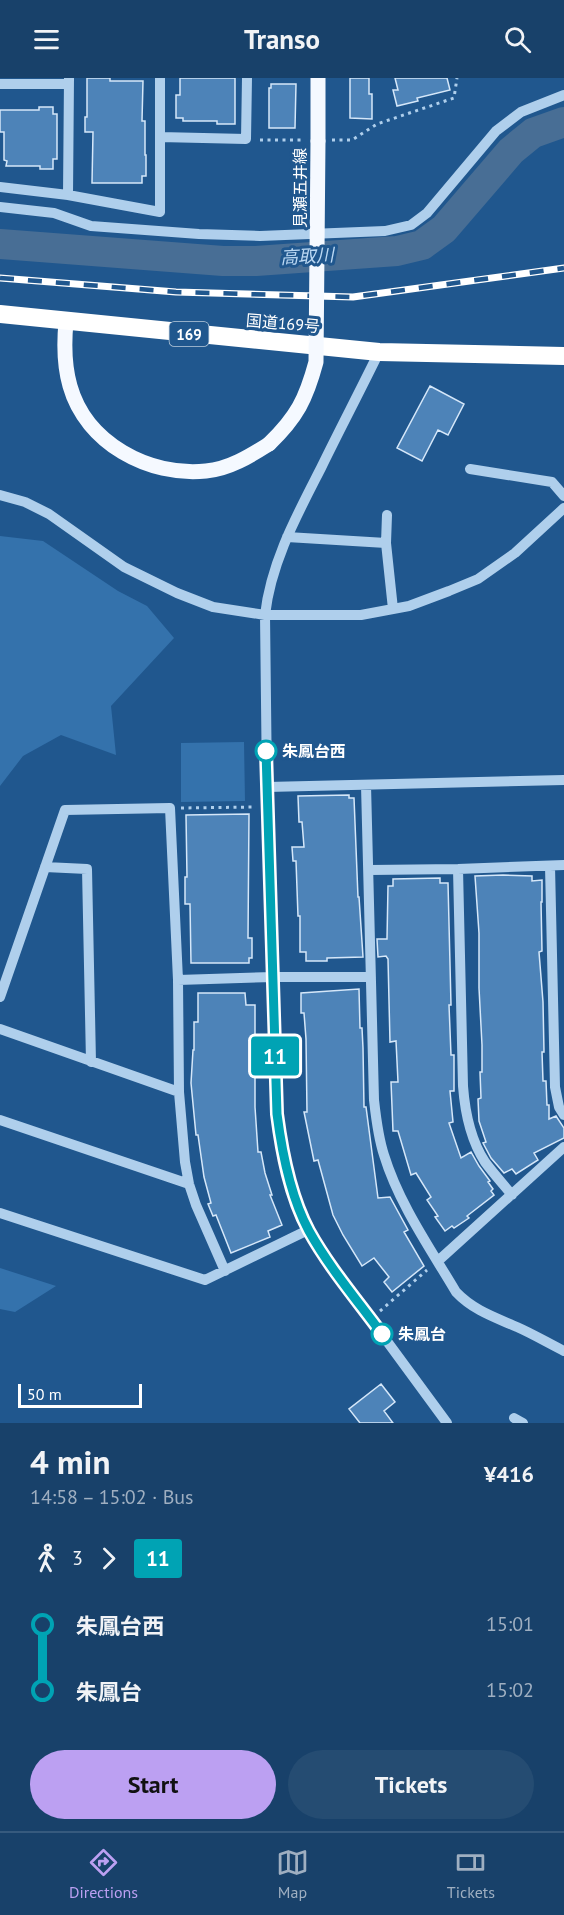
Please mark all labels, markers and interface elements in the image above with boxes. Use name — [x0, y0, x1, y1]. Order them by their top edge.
text: Transo — [244, 22, 320, 56]
icon: menu — [30, 23, 63, 56]
icon: search — [501, 23, 534, 56]
street label: 見瀬五井線 — [290, 148, 310, 228]
water label: 高取川 — [279, 243, 337, 269]
street label: 国道169号 — [245, 310, 321, 336]
road number: 169 — [170, 322, 208, 346]
marker: 朱鳳台西 — [255, 740, 277, 762]
place label: 朱鳳台西 — [282, 741, 346, 761]
line badge: 11 — [248, 1036, 302, 1076]
text: 11 — [263, 1043, 287, 1070]
marker: 朱鳳台 — [371, 1323, 393, 1345]
place label: 朱鳳台 — [398, 1324, 446, 1344]
scale bar — [18, 1381, 142, 1408]
text: 50 m — [27, 1384, 62, 1404]
text: 4 min — [30, 1440, 111, 1483]
text: ¥416 — [484, 1460, 534, 1488]
text: 14:58 – 15:02 · Bus — [30, 1484, 194, 1510]
icon: walk — [30, 1542, 63, 1575]
icon: forward — [92, 1542, 125, 1575]
text: 3 — [72, 1545, 83, 1571]
text: 11 — [146, 1545, 170, 1572]
text: 15:01 — [486, 1611, 534, 1637]
text: 朱鳳台西 — [76, 1612, 164, 1640]
text: 15:02 — [486, 1677, 534, 1703]
text: 朱鳳台 — [76, 1678, 142, 1706]
button: Start — [30, 1750, 276, 1819]
button: Tickets — [288, 1750, 534, 1819]
tab: Directions — [69, 1846, 138, 1902]
tab: Map — [276, 1846, 309, 1902]
tab: Tickets — [447, 1846, 495, 1902]

